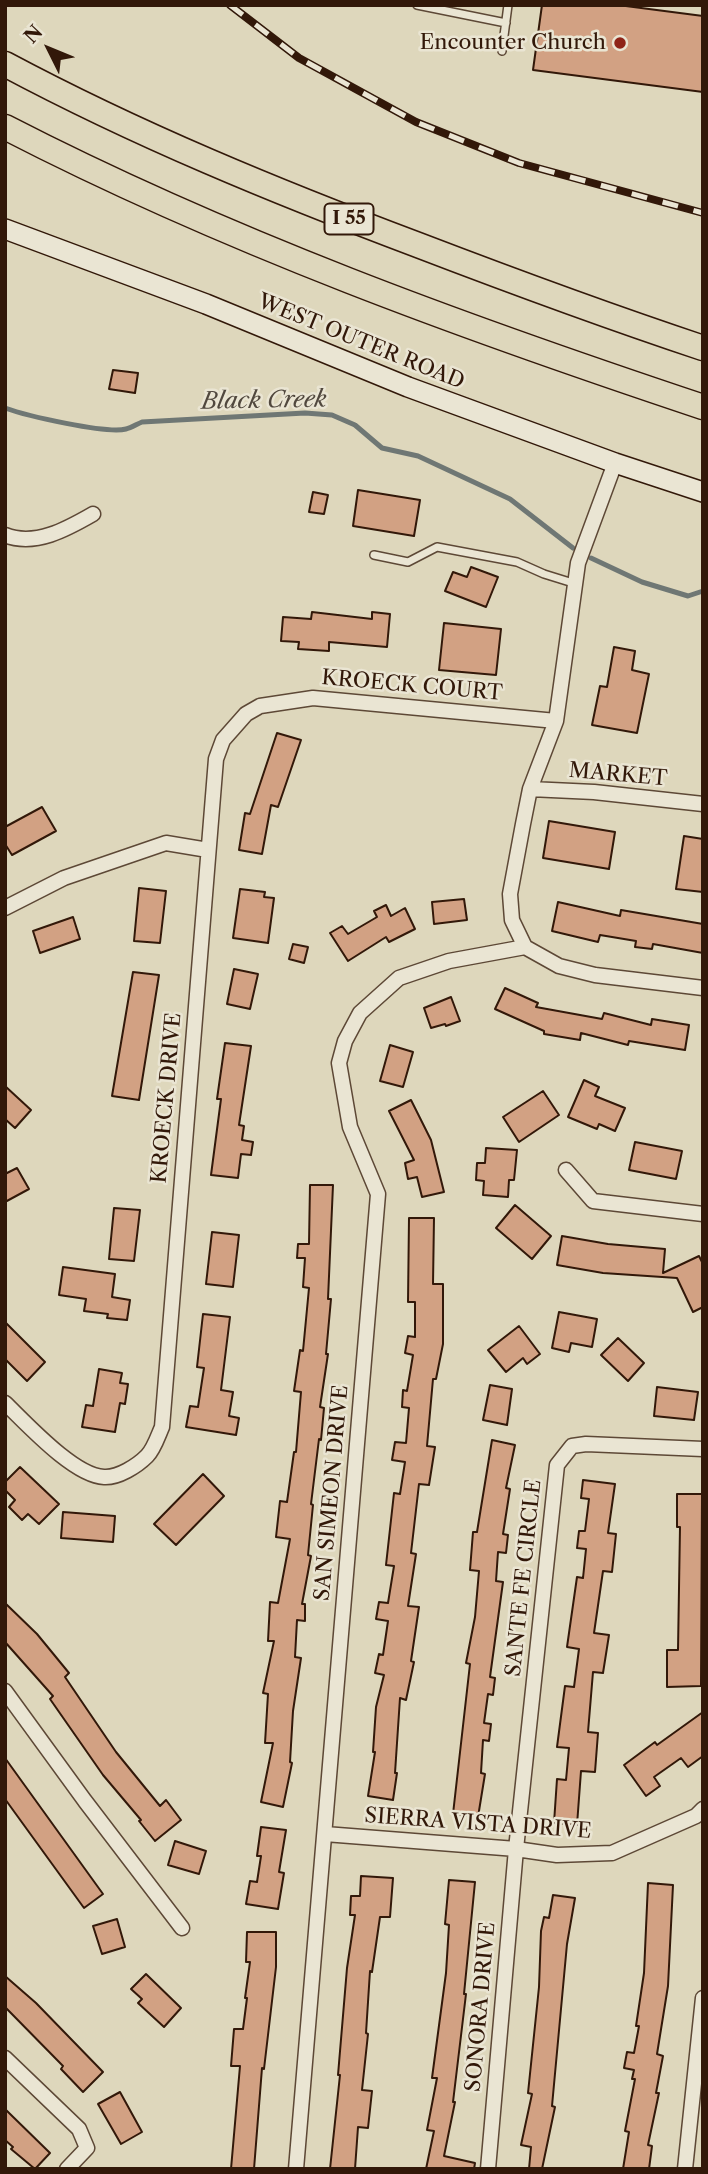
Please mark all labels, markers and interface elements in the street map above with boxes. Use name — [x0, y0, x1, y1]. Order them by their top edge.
north arrow — [14, 14, 84, 84]
text: N — [19, 20, 47, 48]
place label: Encounter Church — [420, 30, 606, 56]
marker: Encounter Church — [612, 35, 628, 51]
road number: I 55 — [324, 204, 374, 234]
street label: WEST OUTER ROAD — [254, 289, 468, 395]
water label: Black Creek — [201, 386, 327, 416]
street label: KROECK COURT — [320, 666, 504, 706]
street label: MARKET — [568, 758, 668, 792]
street label: KROECK DRIVE — [147, 1012, 187, 1184]
street label: SAN SIMEON DRIVE — [310, 1384, 354, 1602]
street label: SANTE FE CIRCLE — [501, 1478, 547, 1678]
street label: SIERRA VISTA DRIVE — [364, 1803, 592, 1845]
street label: SONORA DRIVE — [461, 1921, 501, 2093]

